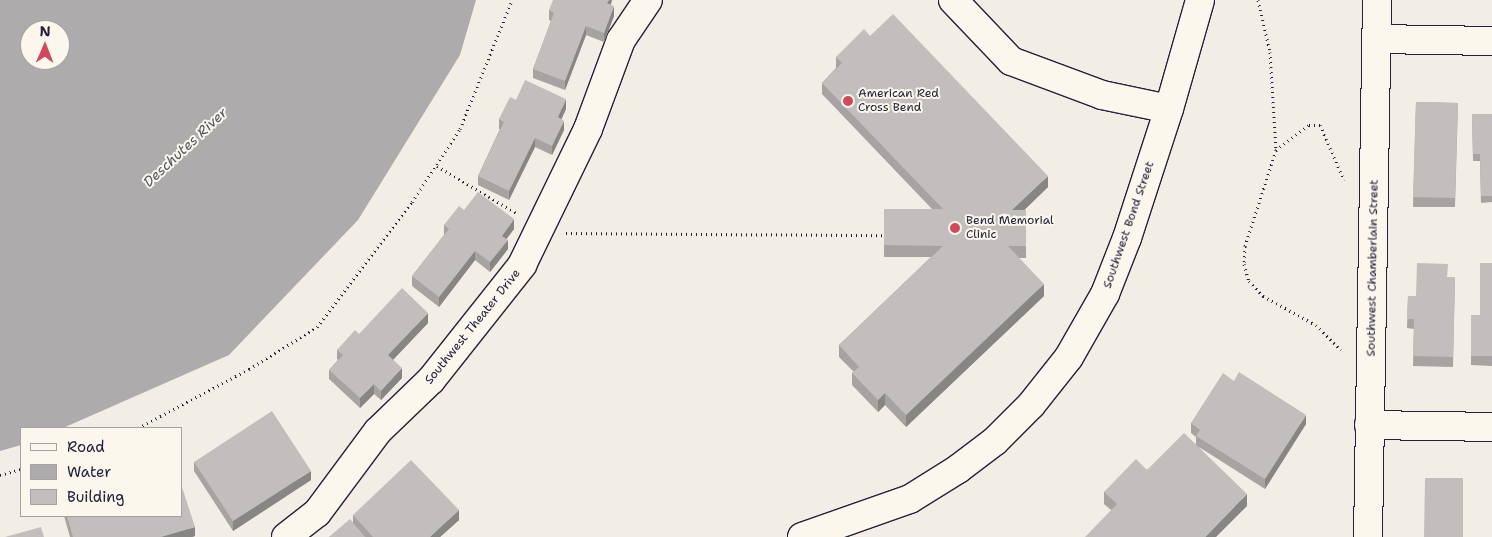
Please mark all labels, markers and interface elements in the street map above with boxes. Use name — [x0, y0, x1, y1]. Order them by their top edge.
north arrow — [20, 20, 70, 70]
text: N — [40, 22, 51, 40]
place label: American Red Cross Bend — [858, 87, 939, 115]
marker: American Red Cross Bend — [842, 95, 854, 107]
water label: Deschutes River — [140, 104, 230, 190]
street label: Southwest Bond Street — [1100, 160, 1158, 290]
street label: Southwest Chamberlain Street — [1364, 179, 1382, 357]
place label: Bend Memorial Clinic — [966, 214, 1054, 242]
marker: Bend Memorial Clinic — [948, 221, 962, 235]
street label: Southwest Theater Drive — [422, 267, 524, 387]
legend — [20, 427, 182, 517]
text: Road — [67, 437, 105, 457]
text: Water — [67, 462, 111, 482]
text: Building — [67, 487, 124, 507]

